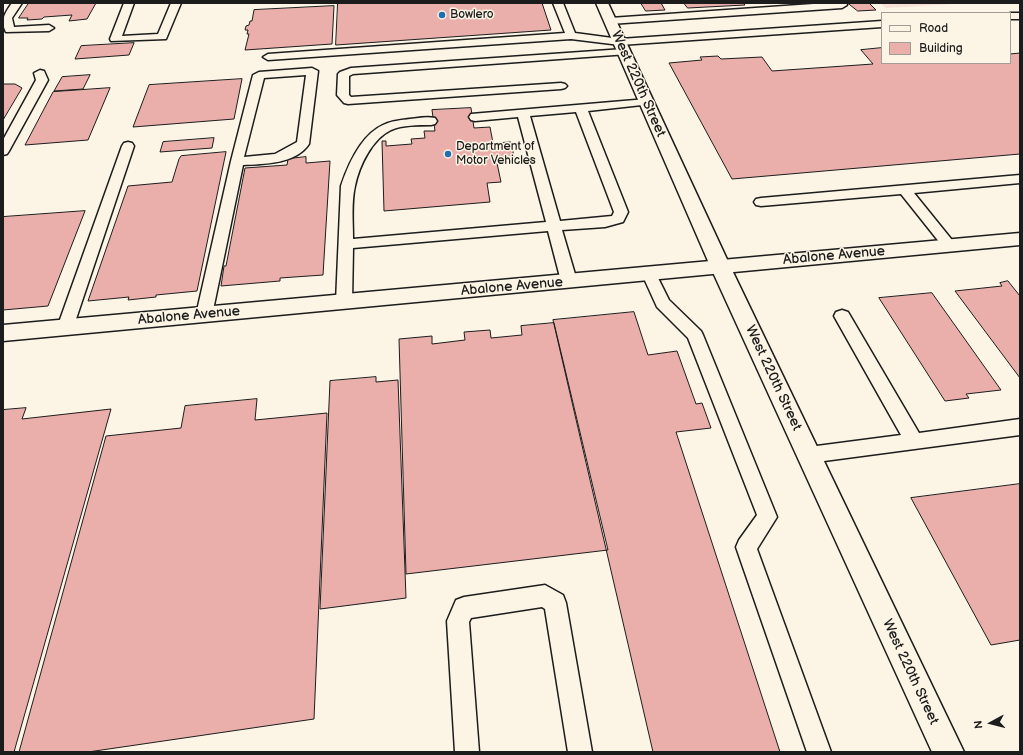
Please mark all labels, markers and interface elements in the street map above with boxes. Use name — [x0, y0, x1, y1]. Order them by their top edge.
place label: Bowlero — [450, 8, 494, 22]
marker: Bowlero — [437, 10, 447, 20]
legend — [881, 12, 1011, 64]
text: Road — [919, 21, 948, 36]
street label: West 220th Street — [607, 28, 669, 140]
text: Building — [919, 41, 963, 56]
place label: Department of Motor Vehicles — [456, 140, 536, 168]
marker: Department of Motor Vehicles — [443, 149, 453, 159]
street label: Abalone Avenue — [782, 243, 886, 269]
street label: Abalone Avenue — [460, 274, 564, 300]
street label: Abalone Avenue — [137, 303, 241, 329]
street label: West 220th Street — [741, 323, 805, 433]
street label: West 220th Street — [878, 617, 942, 727]
north arrow — [971, 703, 1011, 743]
text: N — [972, 720, 986, 729]

